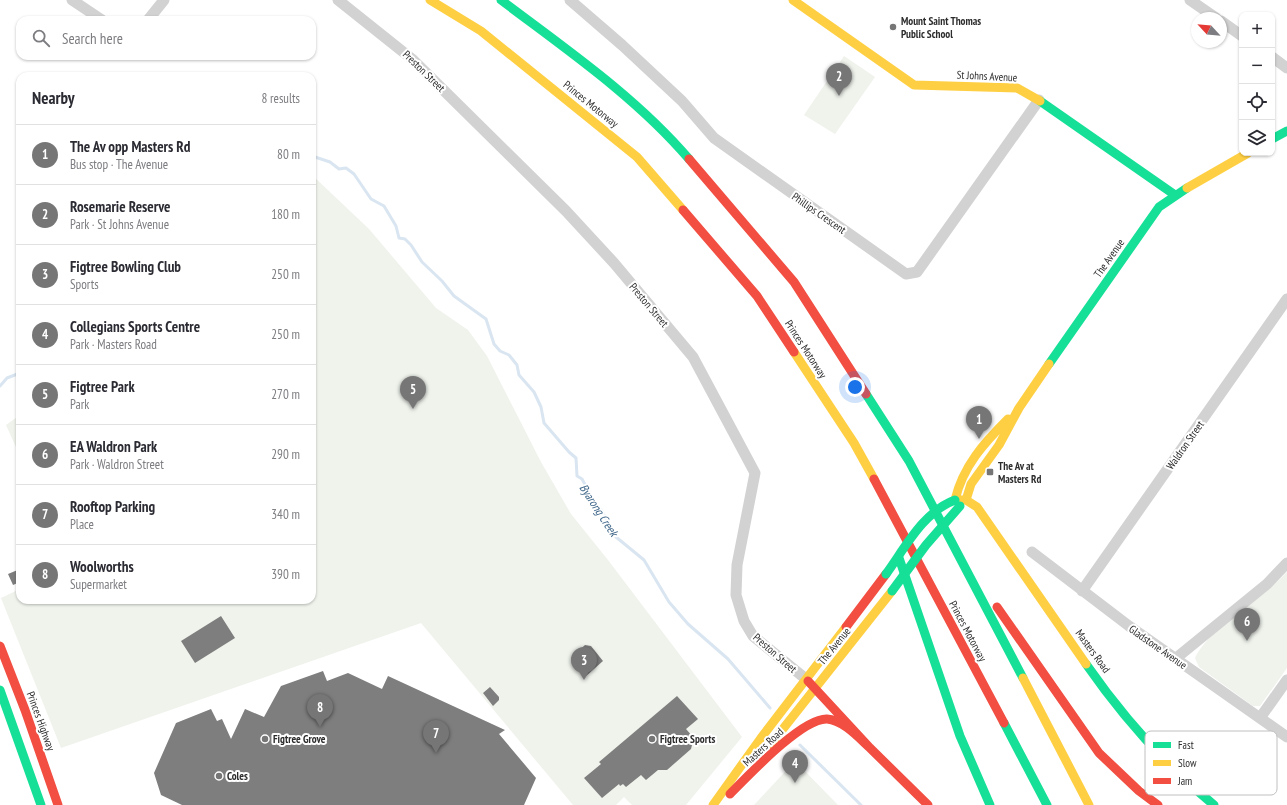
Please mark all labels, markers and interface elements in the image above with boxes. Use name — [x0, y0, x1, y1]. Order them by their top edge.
north arrow — [1191, 12, 1227, 48]
map controls — [1239, 12, 1275, 156]
button: + — [1239, 12, 1275, 48]
place label: Mount Saint Thomas Public School — [901, 14, 981, 41]
search box — [16, 16, 316, 60]
marker: Mount Saint Thomas Public School — [888, 22, 898, 32]
icon: search — [30, 27, 52, 49]
text: Search here — [62, 29, 123, 48]
street label: Preston Street — [400, 47, 448, 95]
button: − — [1239, 48, 1275, 84]
pin: 2 — [826, 63, 852, 96]
street label: St Johns Avenue — [956, 67, 1018, 85]
street label: Princes Motorway — [561, 78, 622, 131]
button: locate — [1239, 84, 1275, 120]
text: Nearby — [32, 87, 75, 109]
text: 8 results — [261, 90, 300, 107]
button: layers — [1239, 120, 1275, 156]
text: The Av opp Masters Rd — [70, 137, 191, 156]
text: 1 — [42, 146, 48, 163]
text: 80 m — [277, 146, 300, 163]
text: Bus stop · The Avenue — [70, 156, 168, 173]
street label: Phillips Crescent — [789, 189, 849, 237]
text: Rosemarie Reserve — [70, 197, 170, 216]
text: 2 — [42, 206, 48, 223]
text: 180 m — [271, 206, 300, 223]
text: Park · St Johns Avenue — [70, 216, 169, 233]
street label: The Avenue — [1091, 236, 1128, 280]
text: Figtree Bowling Club — [70, 257, 181, 276]
text: 3 — [42, 266, 48, 283]
text: 250 m — [271, 266, 300, 283]
text: Sports — [70, 276, 99, 293]
street label: Preston Street — [626, 280, 672, 330]
text: Collegians Sports Centre — [70, 317, 200, 336]
street label: Princes Motorway — [782, 317, 831, 382]
text: 4 — [42, 326, 48, 343]
text: 250 m — [271, 326, 300, 343]
text: Park · Masters Road — [70, 336, 157, 353]
pin: 5 — [400, 376, 426, 409]
text: Figtree Park — [70, 377, 135, 396]
your location — [845, 377, 865, 397]
text: 5 — [42, 386, 48, 403]
text: 270 m — [271, 386, 300, 403]
text: Park — [70, 396, 89, 413]
pin: 1 — [966, 406, 992, 439]
street label: Waldron Street — [1163, 418, 1207, 472]
text: EA Waldron Park — [70, 437, 157, 456]
text: 6 — [42, 446, 48, 463]
text: 290 m — [271, 446, 300, 463]
text: Park · Waldron Street — [70, 456, 164, 473]
place label: The Av at Masters Rd — [998, 459, 1041, 486]
marker: The Av at Masters Rd — [985, 467, 995, 477]
water label: Byarong Creek — [576, 481, 622, 540]
text: Rooftop Parking — [70, 497, 155, 516]
text: 7 — [42, 506, 48, 523]
text: 340 m — [271, 506, 300, 523]
text: Place — [70, 516, 94, 533]
text: Woolworths — [70, 557, 134, 576]
text: 8 — [42, 566, 48, 583]
text: 390 m — [271, 566, 300, 583]
text: Supermarket — [70, 576, 127, 593]
street label: Princes Motorway — [946, 598, 990, 664]
pin: 6 — [1234, 608, 1260, 641]
street label: Gladstone Avenue — [1126, 622, 1190, 672]
street label: The Avenue — [815, 624, 854, 668]
street label: Masters Road — [1073, 626, 1114, 676]
street label: Preston Street — [750, 630, 800, 676]
pin: 3 — [571, 647, 597, 680]
street label: Princes Highway — [24, 689, 58, 753]
pin: 8 — [307, 694, 333, 727]
pin: 7 — [423, 720, 449, 753]
street label: Masters Road — [740, 725, 786, 769]
legend — [1145, 731, 1277, 795]
place label: Figtree Grove — [273, 732, 326, 746]
place label: Figtree Sports — [660, 732, 715, 746]
marker: Figtree Grove — [260, 734, 270, 744]
marker: Figtree Sports — [647, 734, 657, 744]
text: Fast — [1178, 738, 1194, 752]
pin: 4 — [782, 750, 808, 783]
text: Slow — [1178, 756, 1197, 770]
place label: Coles — [227, 769, 248, 783]
marker: Coles — [214, 771, 224, 781]
text: Jam — [1177, 774, 1192, 788]

